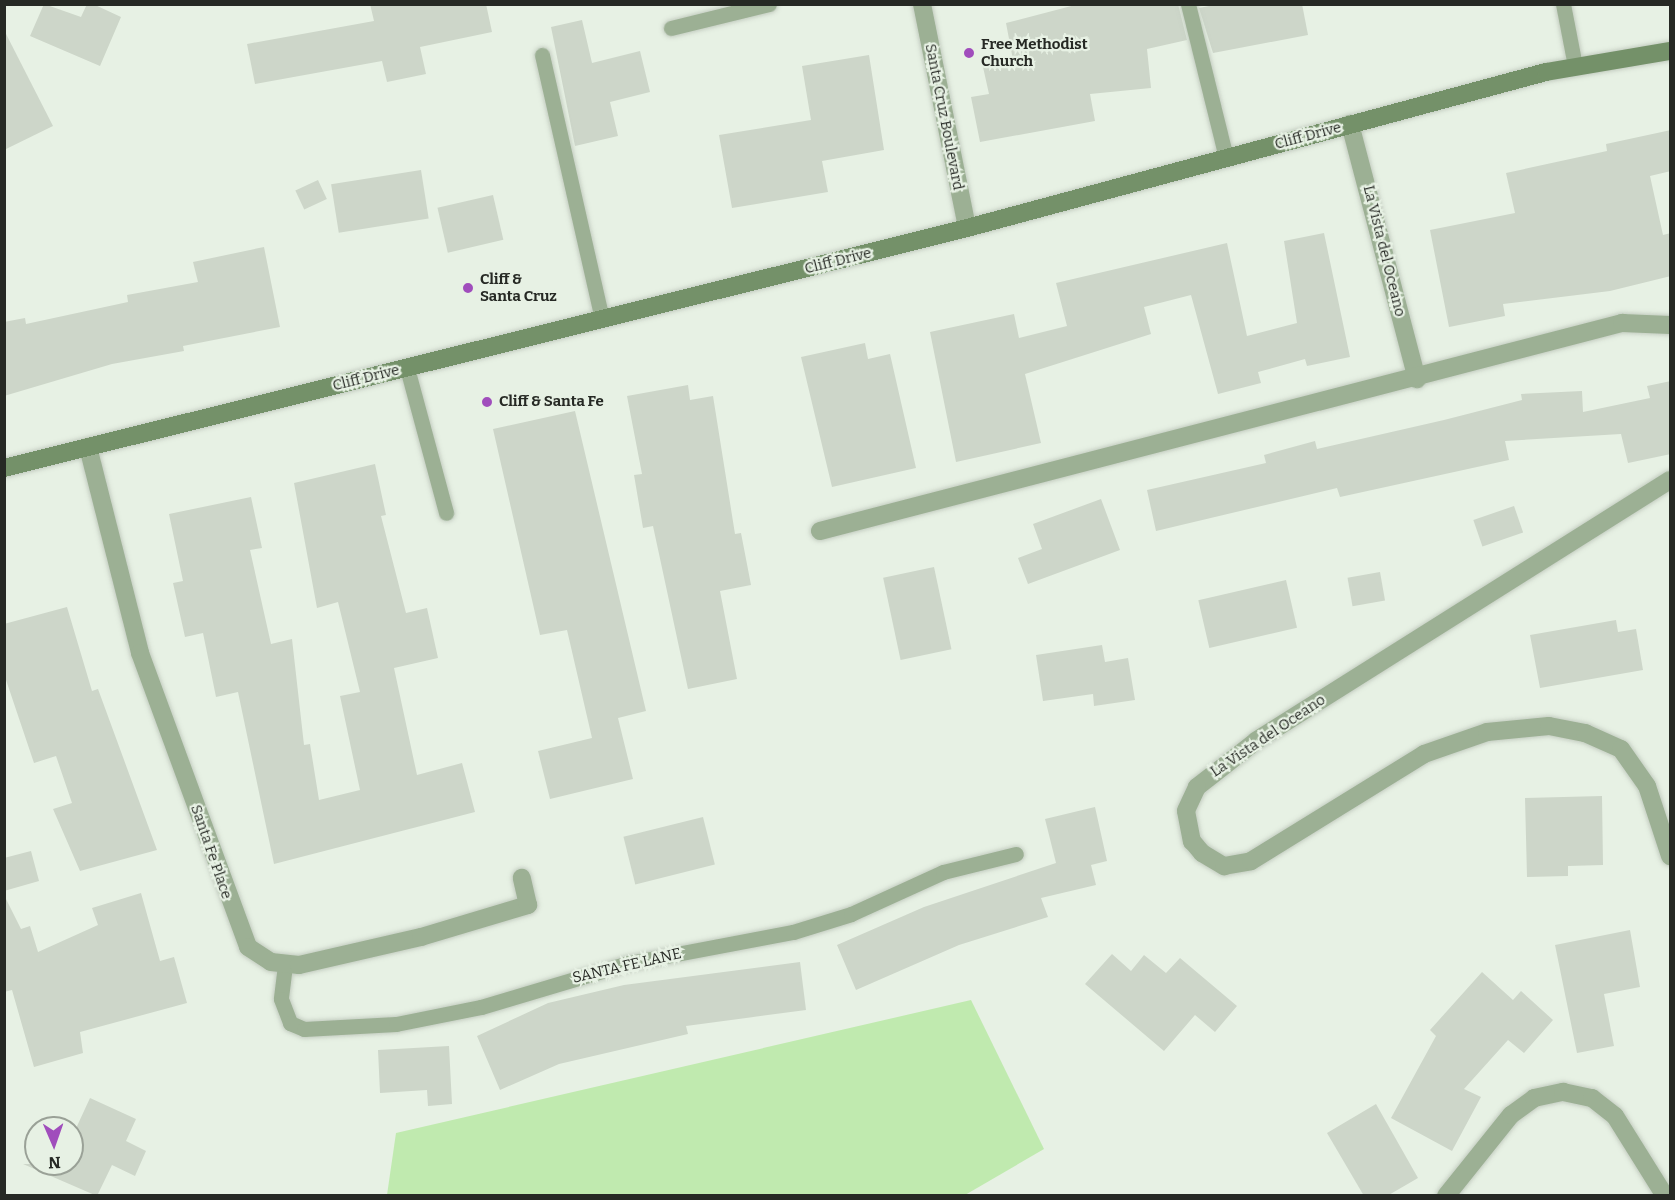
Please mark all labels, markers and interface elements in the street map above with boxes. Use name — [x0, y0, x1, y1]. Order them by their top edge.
place label: Free Methodist Church — [981, 35, 1088, 70]
street label: Santa Cruz Boulevard — [921, 42, 967, 192]
marker: Free Methodist Church — [962, 46, 976, 60]
street label: Cliff Drive — [1273, 118, 1343, 154]
street label: La Vista del Oceano — [1359, 184, 1409, 318]
street label: Cliff Drive — [803, 244, 873, 278]
place label: Cliff & Santa Cruz — [480, 270, 557, 305]
marker: Cliff & Santa Cruz — [461, 281, 475, 295]
street label: Cliff Drive — [331, 361, 401, 395]
place label: Cliff & Santa Fe — [499, 393, 604, 411]
marker: Cliff & Santa Fe — [480, 395, 494, 409]
street label: La Vista del Oceano — [1207, 691, 1329, 781]
street label: Santa Fe Place — [186, 803, 236, 901]
street label: SANTA FE LANE — [571, 945, 683, 987]
north arrow — [24, 1116, 84, 1176]
text: N — [48, 1153, 61, 1172]

